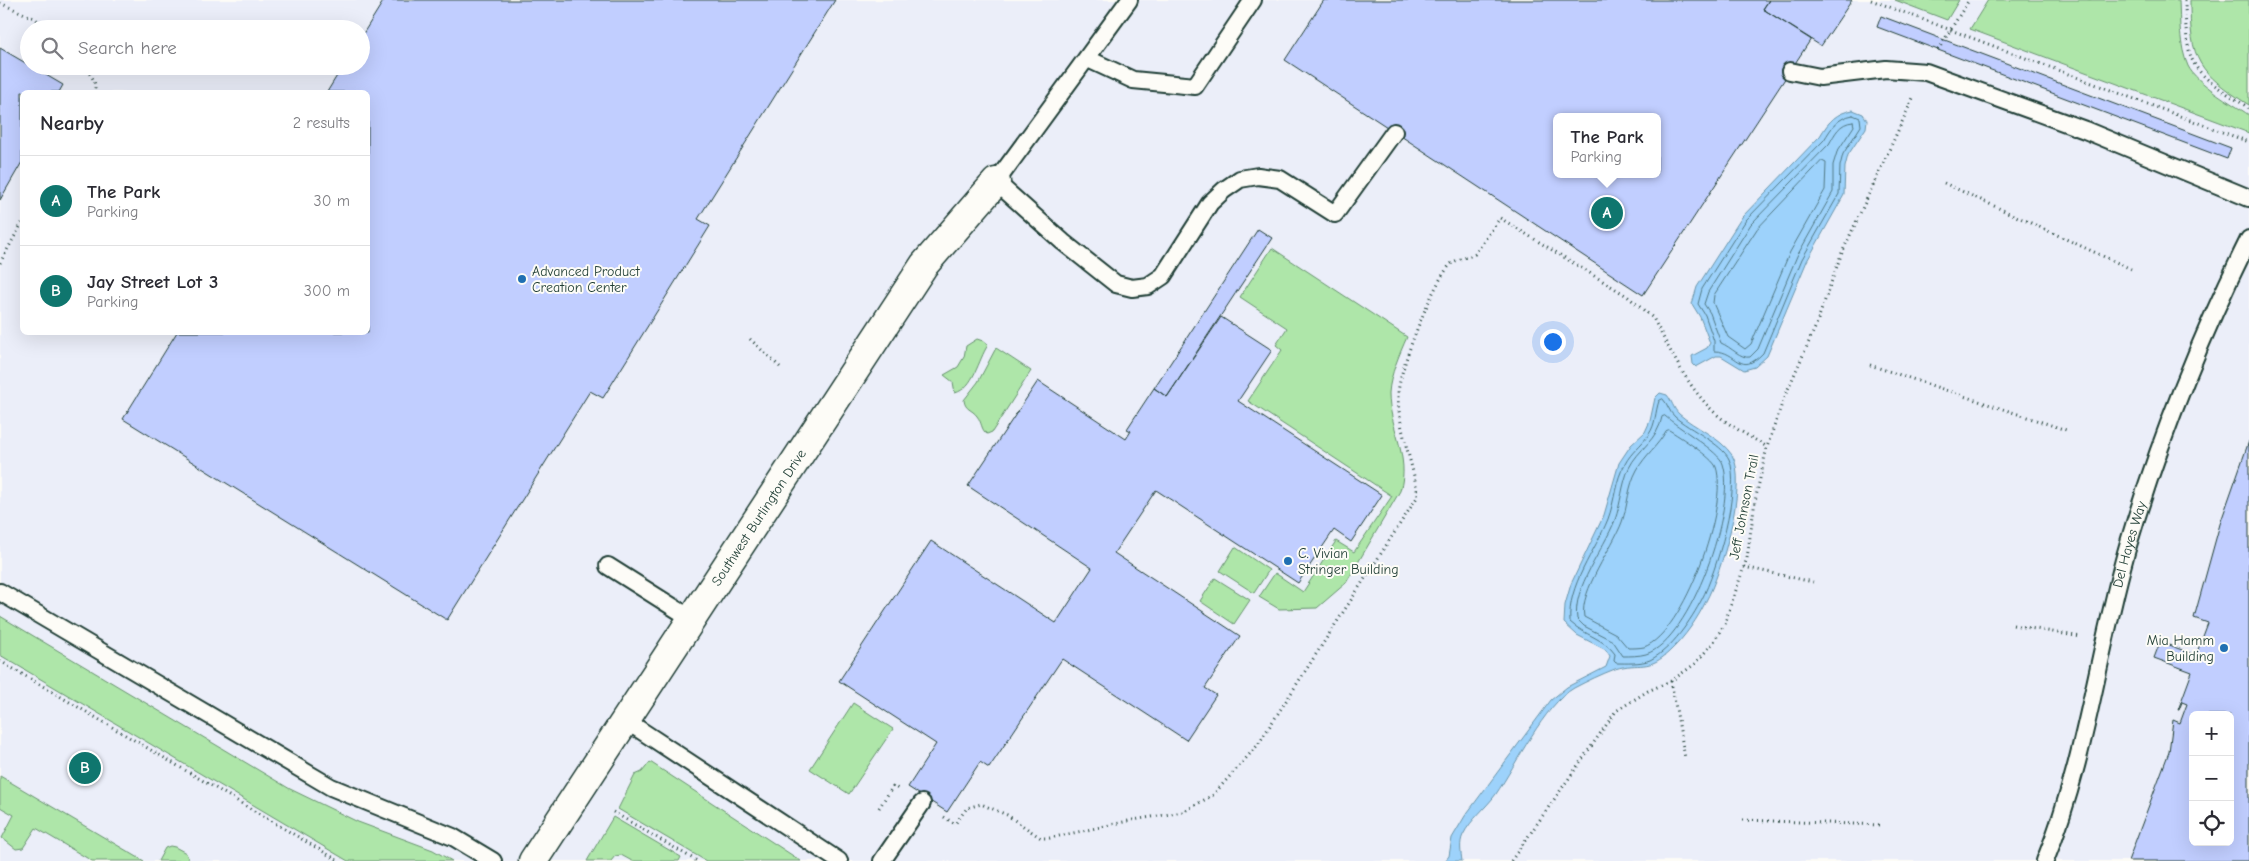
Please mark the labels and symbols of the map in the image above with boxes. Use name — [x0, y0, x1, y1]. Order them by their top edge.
pin: A — [1591, 194, 1623, 232]
place label: Advanced Product Creation Center — [532, 263, 641, 296]
marker: Advanced Product Creation Center — [516, 273, 528, 285]
your location — [1540, 329, 1566, 355]
street label: Southwest Burlington Drive — [707, 446, 809, 589]
street label: Jeff Johnson Trail — [1725, 453, 1763, 561]
street label: Del Hayes Way — [2109, 498, 2150, 589]
place label: C. Vivian Stringer Building — [1298, 545, 1399, 578]
marker: C. Vivian Stringer Building — [1282, 555, 1294, 567]
place label: Mia Hamm Building — [2147, 632, 2214, 665]
marker: Mia Hamm Building — [2218, 642, 2230, 654]
pin: B — [69, 749, 101, 787]

